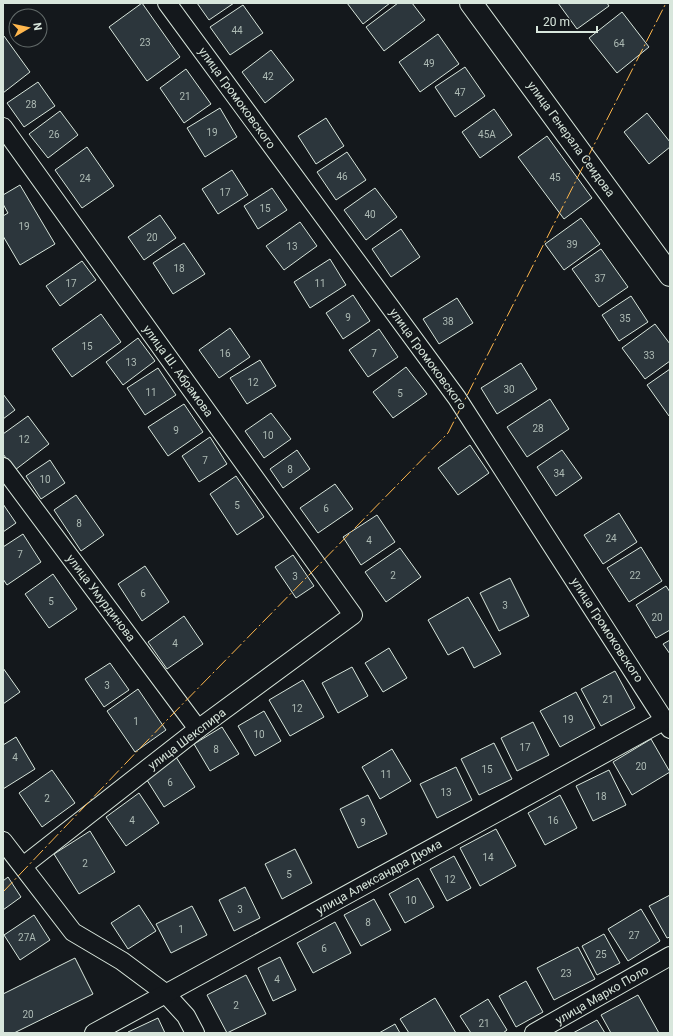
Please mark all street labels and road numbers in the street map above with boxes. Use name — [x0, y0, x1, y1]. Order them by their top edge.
street label: улица Громоковского — [195, 45, 279, 152]
street label: улица Генерала Сеидова — [524, 78, 618, 200]
street label: улица Громоковского — [386, 306, 470, 413]
street label: улица Ш. Абрамова — [140, 322, 216, 420]
street label: улица Умурдинова — [64, 552, 138, 644]
street label: улица Громоковского — [568, 575, 646, 685]
street label: улица Шекспира — [146, 705, 228, 773]
street label: улица Александра Дюма — [314, 837, 444, 917]
street label: улица Марко Поло — [553, 963, 651, 1027]

